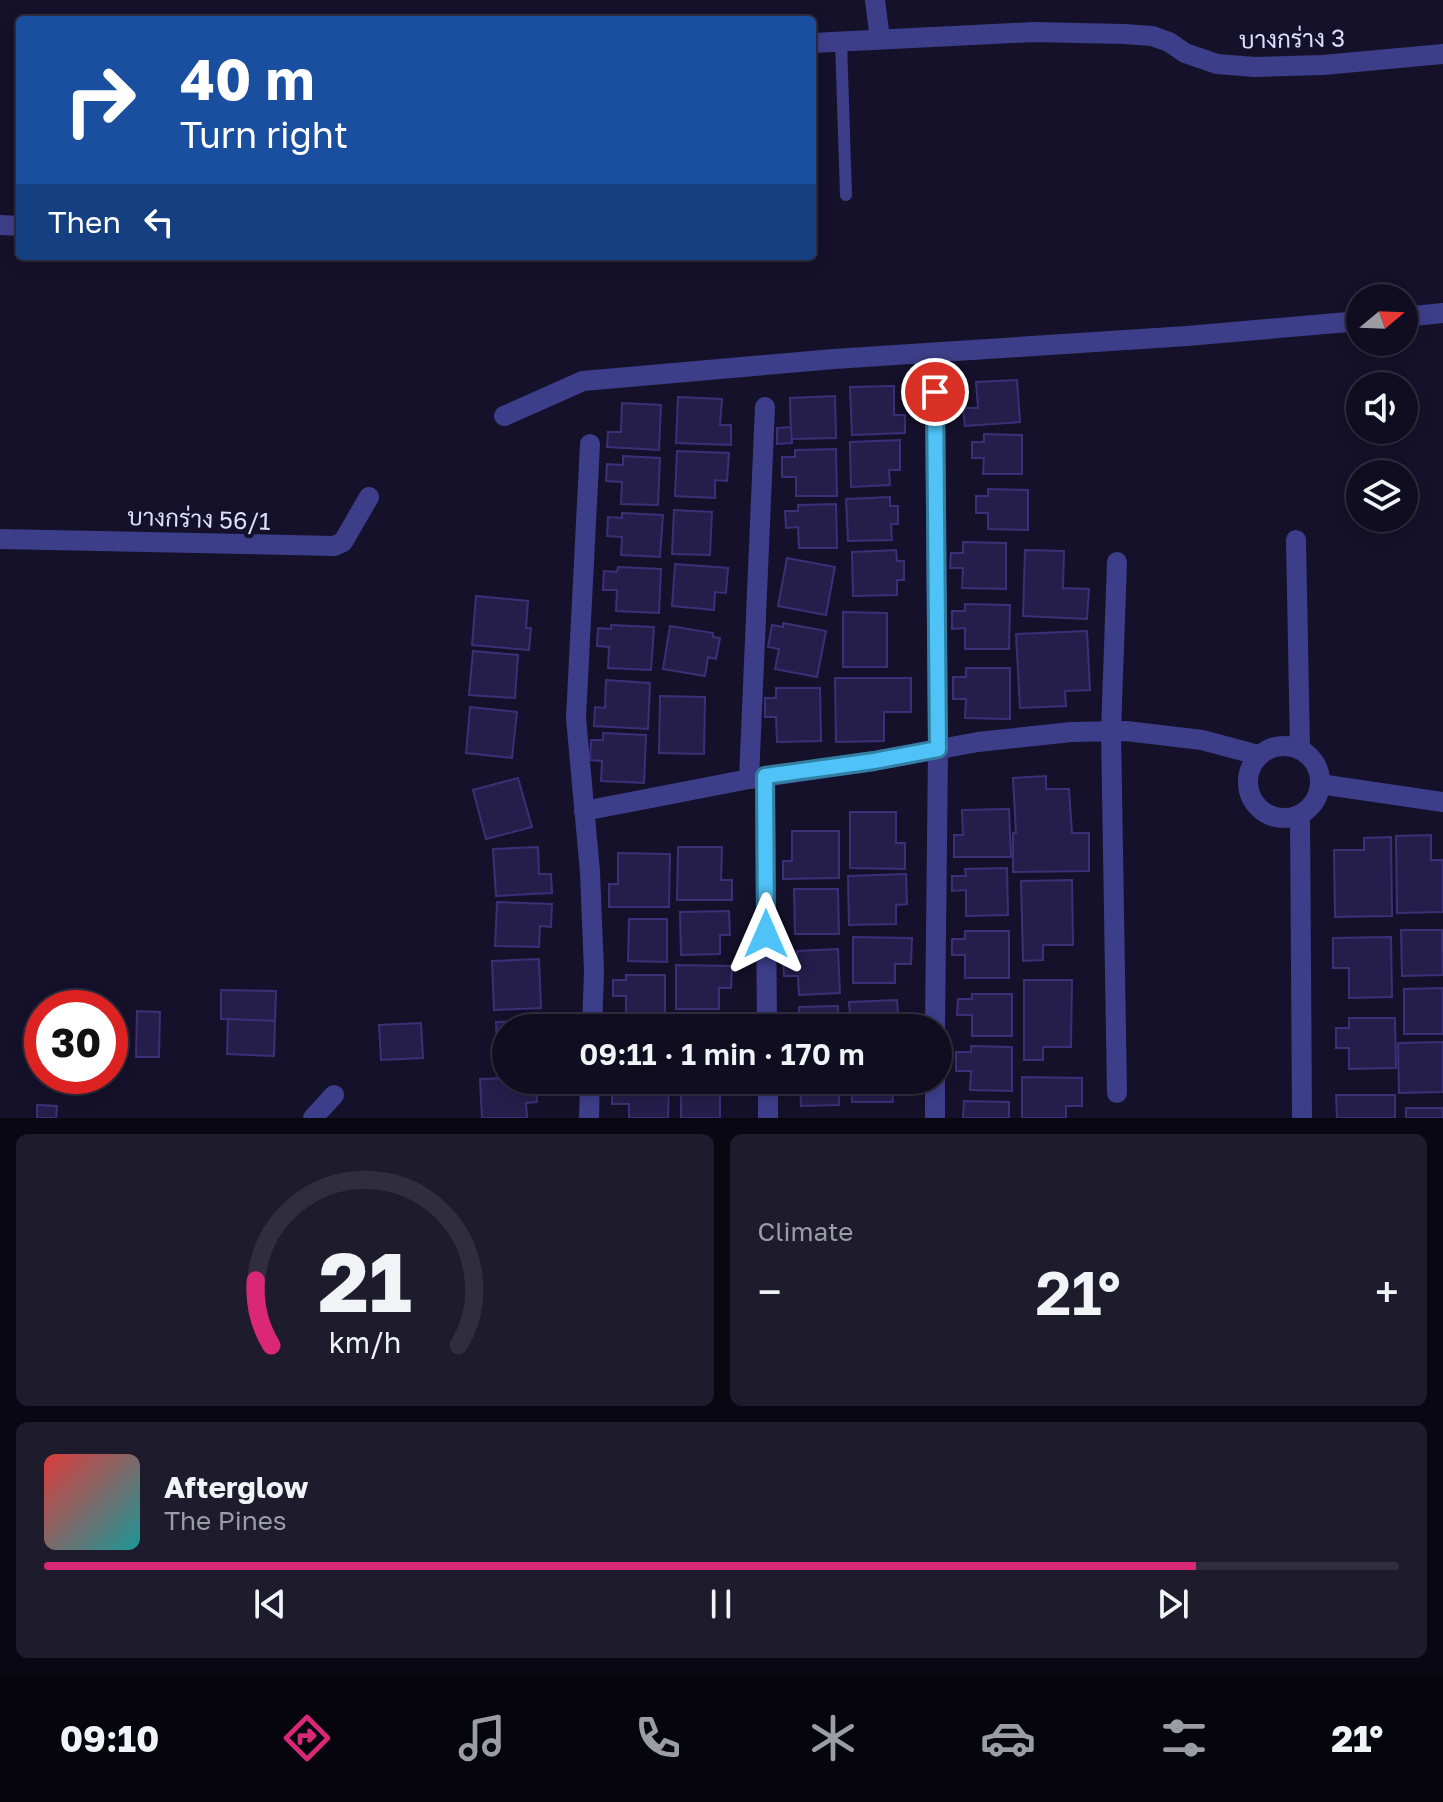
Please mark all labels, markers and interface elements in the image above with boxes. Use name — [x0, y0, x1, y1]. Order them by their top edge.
street label: บางกร่าง 3 — [1239, 23, 1345, 53]
text: 40 m — [180, 45, 314, 112]
icon: right — [48, 48, 152, 152]
text: Turn right — [180, 113, 348, 156]
icon: left — [137, 200, 181, 244]
text: Then — [48, 204, 121, 240]
north arrow — [1346, 284, 1418, 356]
map controls — [1346, 284, 1418, 532]
pin — [901, 358, 969, 426]
icon: arrive — [913, 370, 957, 414]
button: sound — [1346, 372, 1418, 444]
button: layers — [1346, 460, 1418, 532]
street label: บางกร่าง 56/1 — [127, 501, 271, 535]
position arrow — [724, 892, 808, 976]
speed limit sign: 30 — [24, 990, 128, 1094]
text: 09:11 · 1 min · 170 m — [579, 1036, 865, 1072]
text: Climate — [758, 1216, 853, 1247]
text: 21 — [318, 1230, 412, 1330]
text: 21° — [1036, 1256, 1121, 1328]
text: − — [758, 1265, 782, 1318]
text: + — [1375, 1265, 1399, 1318]
text: km/h — [328, 1325, 401, 1359]
text: Afterglow — [164, 1469, 308, 1505]
text: The Pines — [164, 1505, 287, 1536]
icon: previous — [248, 1582, 292, 1626]
icon: pause — [699, 1582, 743, 1626]
icon: next — [1151, 1582, 1195, 1626]
icon: directions — [279, 1710, 335, 1766]
icon: music — [454, 1710, 510, 1766]
icon: phone — [630, 1710, 686, 1766]
icon: climate — [805, 1710, 861, 1766]
icon: car — [980, 1710, 1036, 1766]
icon: filters — [1156, 1710, 1212, 1766]
text: 09:10 — [60, 1717, 159, 1760]
text: 21° — [1331, 1717, 1383, 1760]

